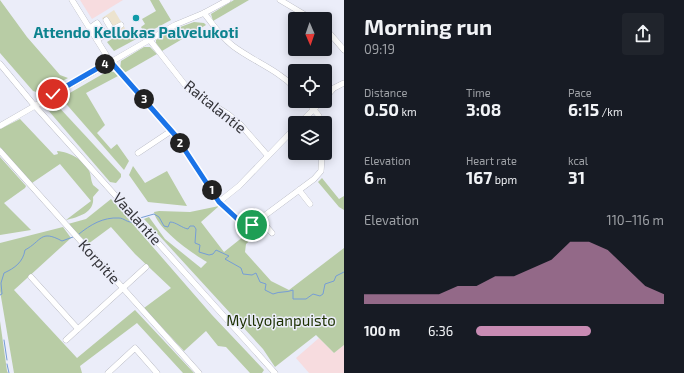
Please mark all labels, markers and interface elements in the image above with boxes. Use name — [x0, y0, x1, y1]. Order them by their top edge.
north arrow — [288, 12, 332, 56]
map controls — [288, 12, 332, 160]
marker: Attendo Kellokas Palvelukoti — [131, 13, 141, 23]
text: Morning run — [364, 13, 492, 39]
button: share — [622, 13, 664, 55]
place label: Attendo Kellokas Palvelukoti — [33, 23, 239, 41]
text: 09:19 — [364, 41, 395, 57]
pin: 4 — [95, 54, 115, 74]
text: 4 — [101, 57, 109, 70]
button: locate — [288, 64, 332, 108]
street label: Raitalantie — [181, 76, 250, 137]
pin — [36, 77, 70, 111]
icon: check — [42, 83, 64, 105]
text: Distance — [364, 86, 407, 99]
text: Time — [466, 86, 491, 99]
text: Pace — [568, 86, 592, 99]
pin: 3 — [134, 89, 154, 109]
text: 3 — [141, 92, 147, 105]
text: 0.50 — [364, 99, 399, 119]
text: 3:08 — [466, 99, 501, 119]
text: 6:15 — [568, 99, 599, 119]
text: km — [399, 105, 417, 118]
text: /km — [599, 105, 623, 118]
button: layers — [288, 116, 332, 160]
pin: 2 — [170, 133, 190, 153]
text: 2 — [177, 136, 183, 149]
text: Elevation — [364, 154, 411, 167]
text: Heart rate — [466, 154, 517, 167]
text: kcal — [568, 154, 588, 167]
text: 6 — [364, 167, 374, 187]
text: 167 — [466, 167, 492, 187]
text: 31 — [568, 167, 585, 187]
text: m — [374, 173, 386, 186]
text: bpm — [492, 173, 517, 186]
pin: 1 — [202, 180, 222, 200]
text: 1 — [210, 183, 214, 196]
street label: Vaalantie — [110, 188, 166, 248]
pin — [235, 208, 269, 242]
text: Elevation — [364, 212, 419, 228]
text: 110–116 m — [606, 212, 664, 228]
icon: arrive — [241, 214, 263, 236]
street label: Korpitie — [75, 236, 124, 287]
park label: Myllyojanpuisto — [226, 311, 336, 330]
text: 100 m — [364, 323, 400, 339]
text: 6:36 — [428, 323, 453, 339]

